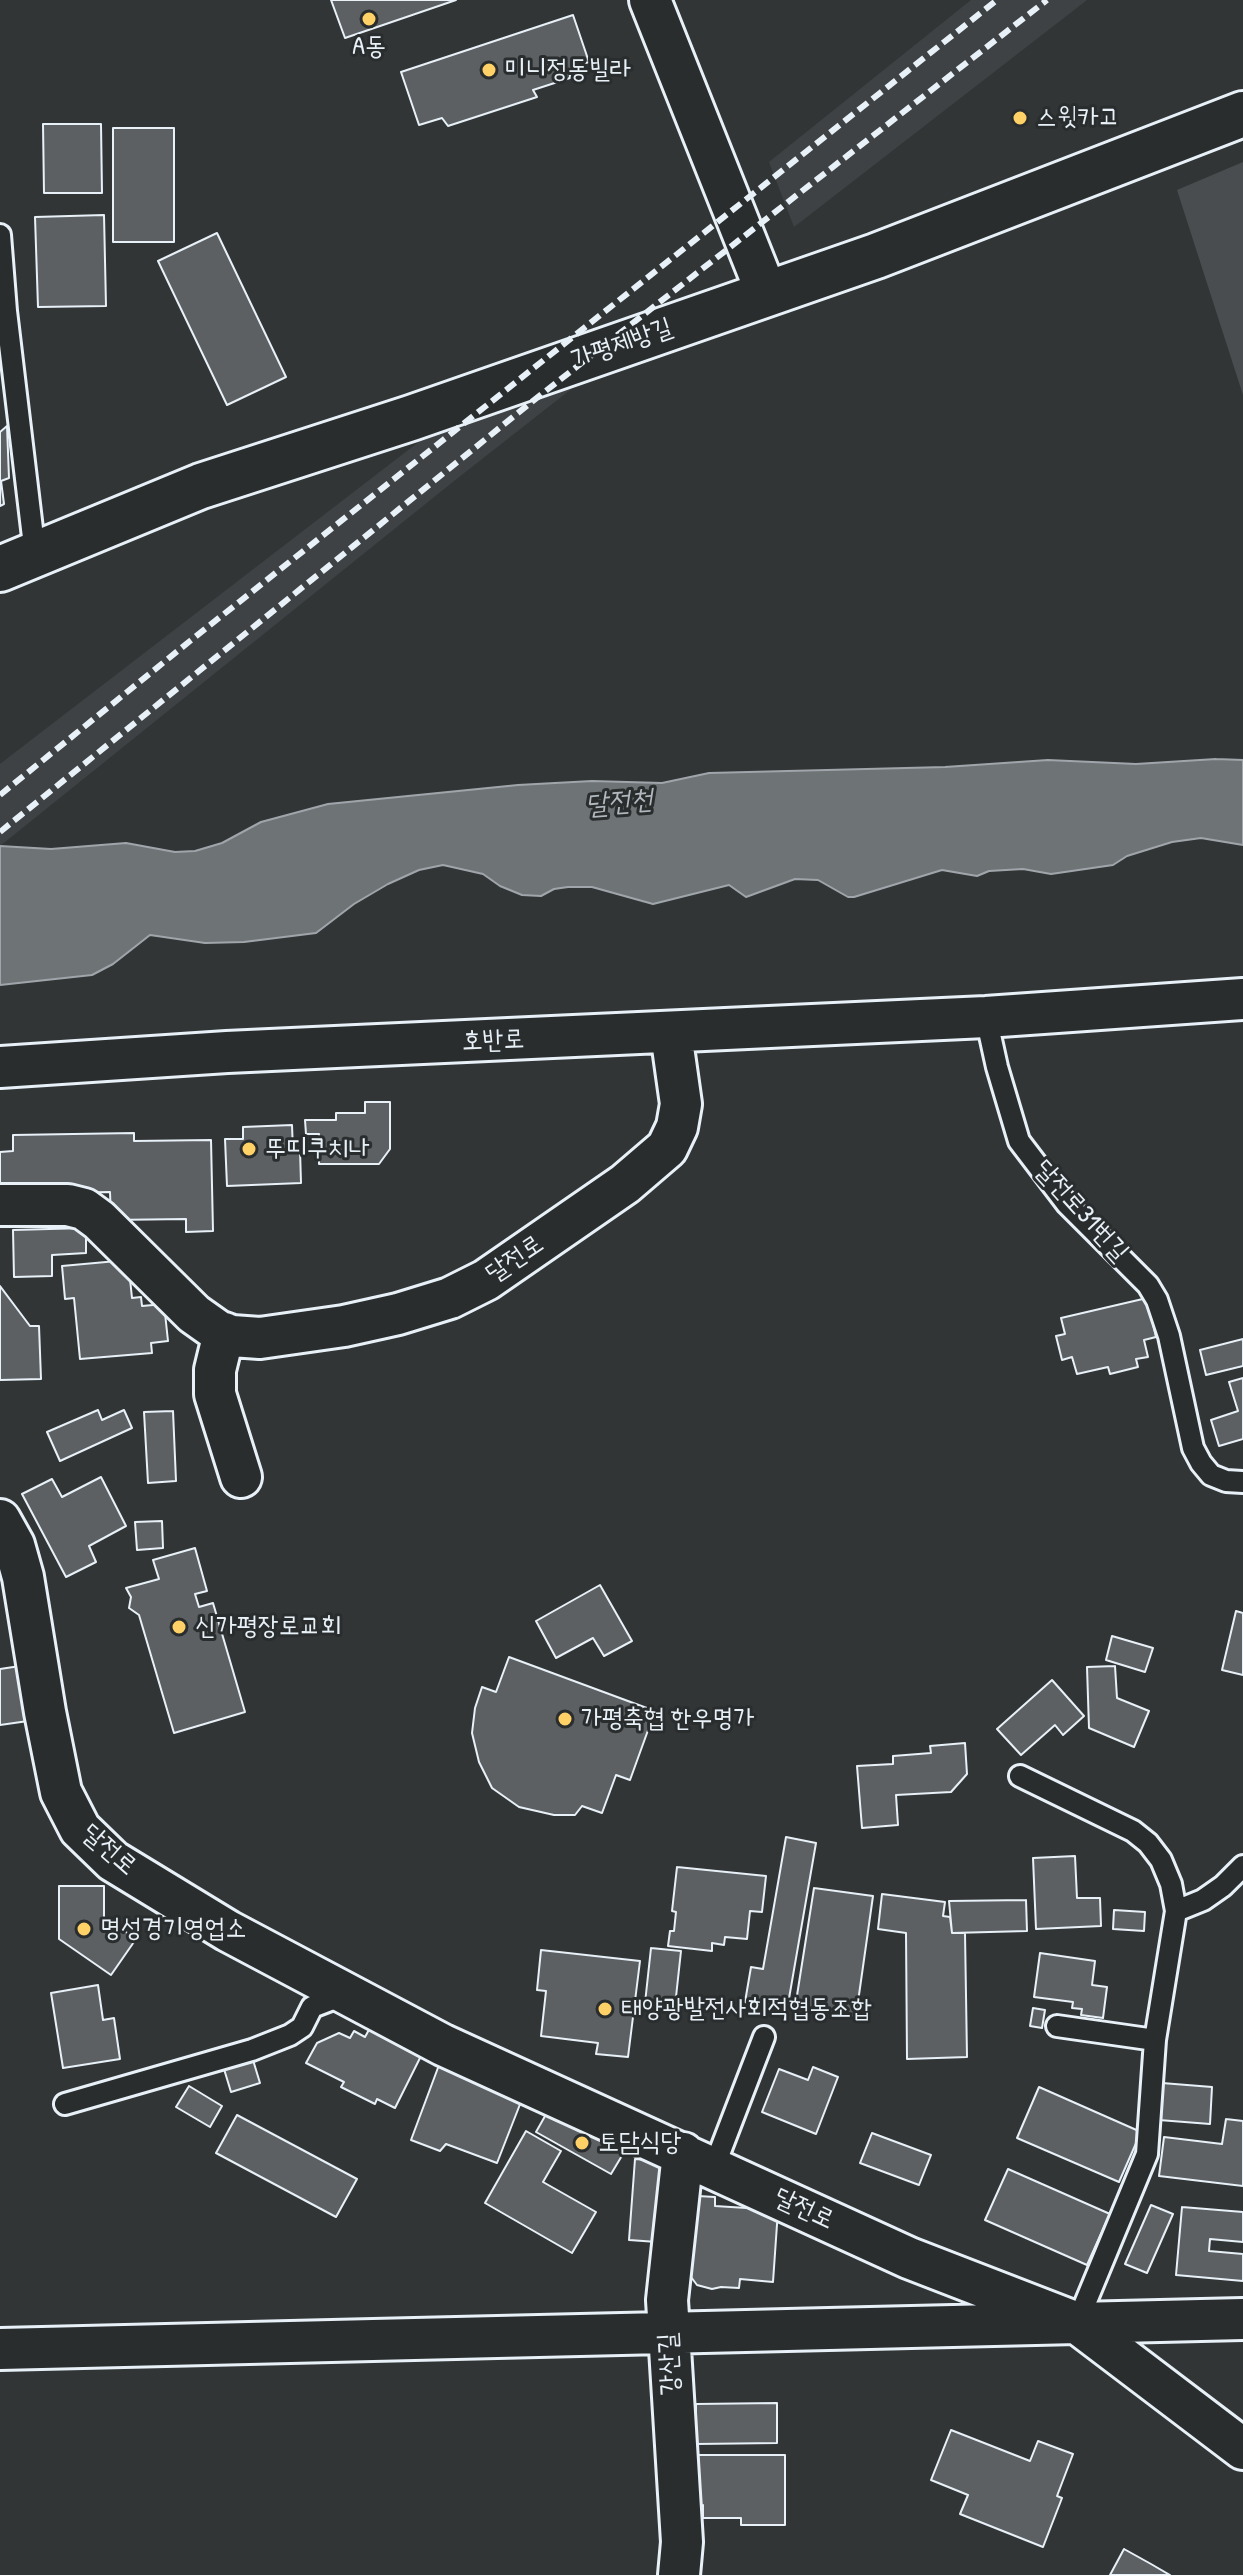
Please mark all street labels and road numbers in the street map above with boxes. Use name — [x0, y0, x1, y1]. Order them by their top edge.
street label: 가평제방길 — [567, 312, 677, 376]
street label: 호반로 — [461, 1024, 525, 1058]
street label: 달전로31번길 — [1027, 1154, 1135, 1268]
street label: 달전로 — [480, 1229, 550, 1289]
street label: 달전로 — [75, 1818, 143, 1882]
street label: 달전로 — [769, 2182, 839, 2236]
street label: 강산길 — [653, 2332, 687, 2396]

